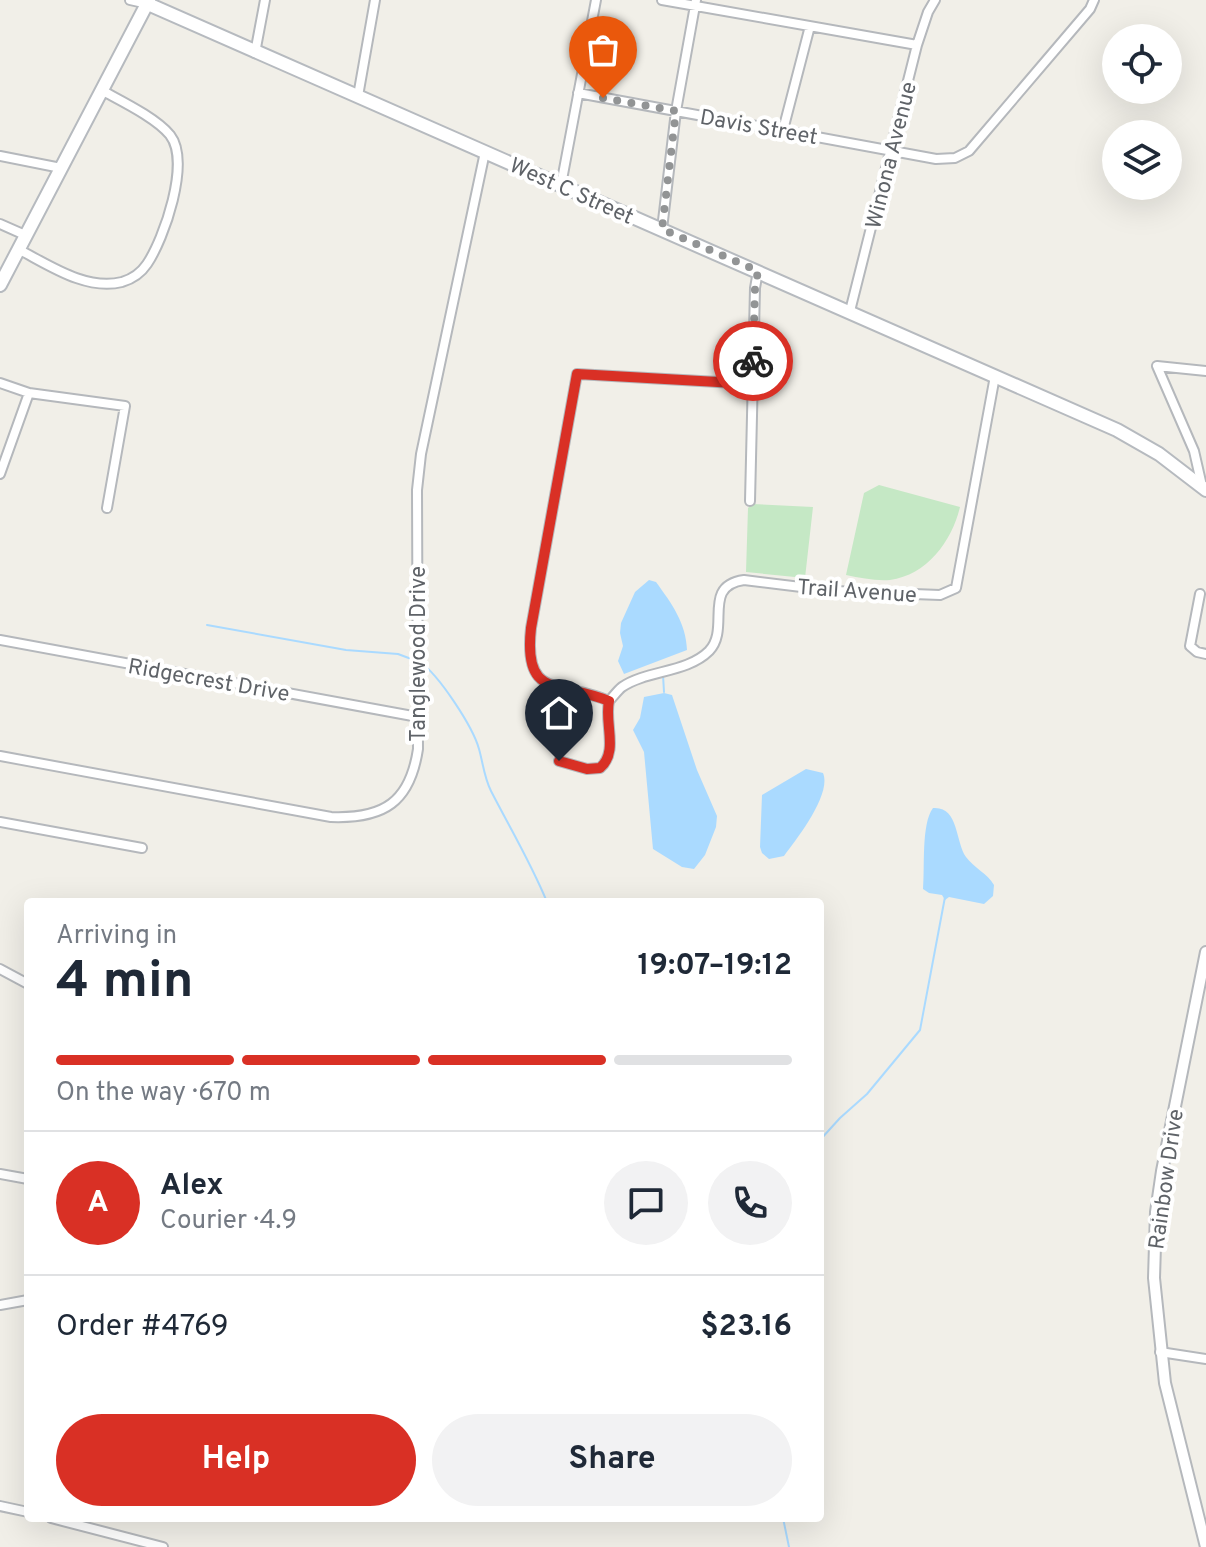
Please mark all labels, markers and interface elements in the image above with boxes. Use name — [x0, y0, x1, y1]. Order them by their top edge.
pin — [569, 16, 637, 98]
map controls — [1102, 24, 1182, 200]
button: locate — [1102, 24, 1182, 104]
icon: bag — [581, 28, 625, 72]
street label: Winona Avenue — [861, 79, 924, 232]
street label: Davis Street — [698, 105, 820, 152]
button: layers — [1102, 120, 1182, 200]
street label: West C Street — [505, 153, 637, 232]
courier — [713, 321, 793, 401]
icon: bike — [731, 339, 775, 383]
street label: Tanglewood Drive — [406, 566, 433, 742]
street label: Trail Avenue — [796, 575, 918, 610]
street label: Ridgecrest Drive — [126, 654, 291, 709]
pin — [525, 679, 593, 761]
icon: home — [537, 691, 581, 735]
text: Arriving in — [56, 920, 177, 953]
text: 19:07–19:12 — [637, 948, 792, 985]
text: 4 min — [56, 950, 193, 1016]
text: On the way · 670 m — [56, 1077, 271, 1110]
street label: Rainbow Drive — [1144, 1107, 1191, 1251]
button: chat — [604, 1161, 688, 1245]
button: phone — [708, 1161, 792, 1245]
text: Alex — [160, 1168, 224, 1205]
text: A — [87, 1185, 109, 1222]
text: Courier · 4.9 — [160, 1205, 297, 1238]
text: Order #4769 — [56, 1309, 229, 1346]
text: $23.16 — [701, 1309, 792, 1346]
button: Help — [56, 1414, 416, 1506]
button: Share — [432, 1414, 792, 1506]

